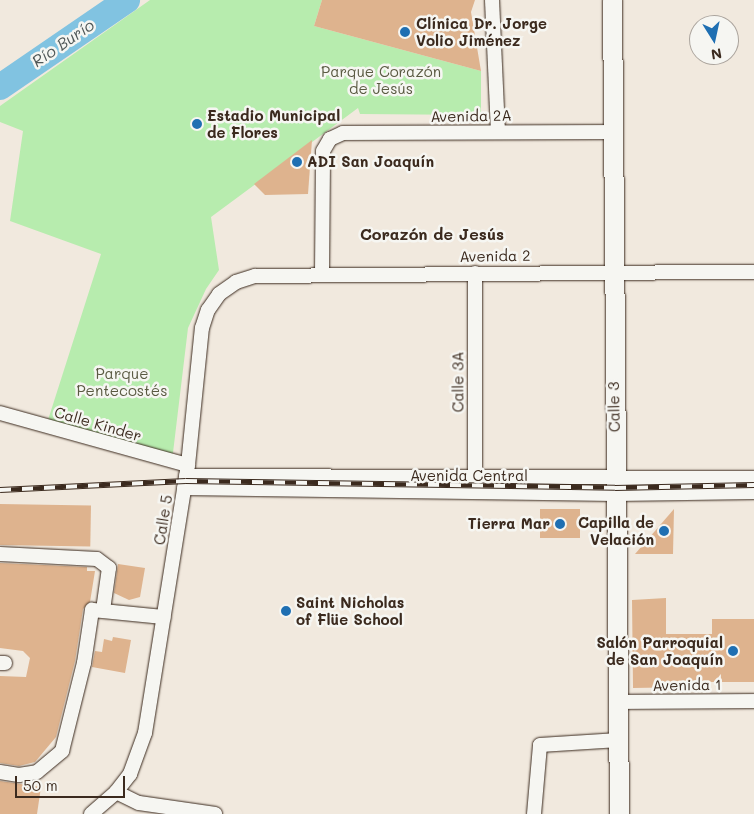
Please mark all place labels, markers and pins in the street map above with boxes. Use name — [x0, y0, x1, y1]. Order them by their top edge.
place label: Clínica Dr. Jorge Volio Jiménez — [416, 14, 547, 49]
marker: Clínica Dr. Jorge Volio Jiménez — [398, 25, 412, 39]
place label: Estadio Municipal de Flores — [207, 106, 340, 141]
marker: Estadio Municipal de Flores — [191, 118, 203, 130]
place label: ADI San Joaquín — [307, 153, 434, 171]
marker: ADI San Joaquín — [291, 156, 303, 168]
place label: Capilla de Velación — [578, 513, 654, 548]
place label: Tierra Mar — [468, 515, 550, 533]
marker: Tierra Mar — [554, 518, 566, 530]
marker: Capilla de Velación — [658, 525, 670, 537]
place label: Saint Nicholas of Flüe School — [296, 593, 404, 628]
marker: Saint Nicholas of Flüe School — [280, 605, 292, 617]
place label: Salón Parroquial de San Joaquín — [596, 633, 723, 668]
marker: Salón Parroquial de San Joaquín — [727, 645, 739, 657]

